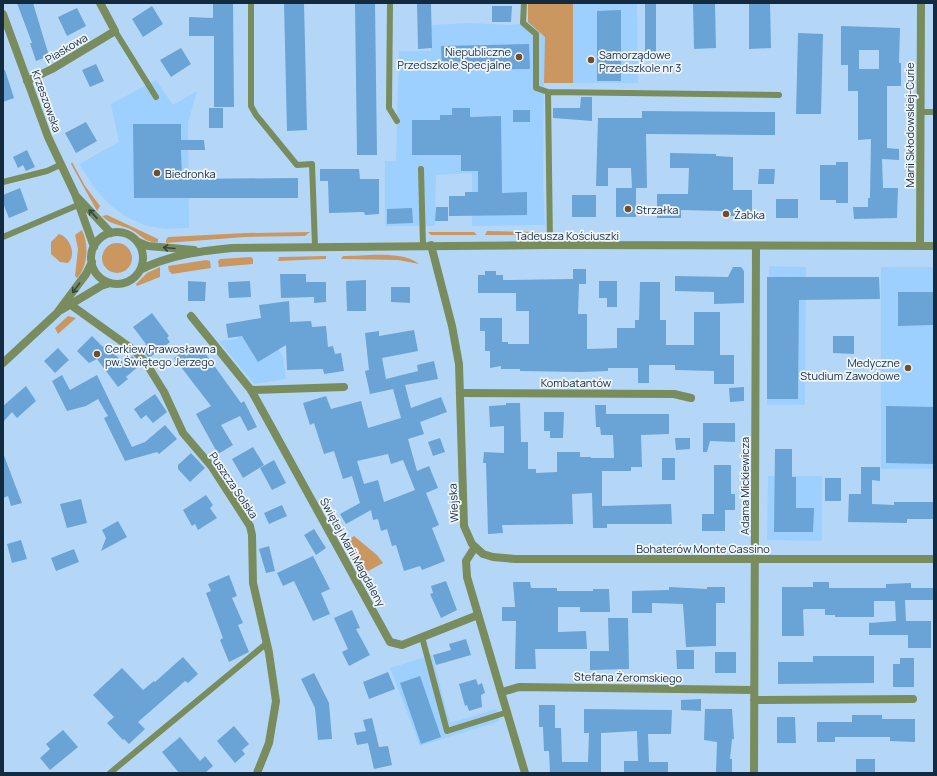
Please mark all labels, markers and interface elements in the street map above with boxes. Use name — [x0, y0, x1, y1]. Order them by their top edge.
street label: Piaskowa — [42, 29, 90, 67]
place label: Niepubliczne Przedszkole Specjalne — [397, 44, 512, 72]
place label: Samorządowe Przedszkole nr 3 — [599, 47, 681, 75]
marker: Niepubliczne Przedszkole Specjalne — [514, 52, 524, 62]
marker: Samorządowe Przedszkole nr 3 — [586, 55, 596, 65]
street label: Marii Skłodowskiej-Curie — [902, 62, 917, 188]
street label: Krzeszowska — [29, 68, 65, 134]
place label: Biedronka — [165, 166, 216, 181]
marker: Biedronka — [152, 168, 162, 178]
place label: Strzałka — [636, 202, 678, 217]
marker: Strzałka — [623, 204, 633, 214]
place label: Żabka — [734, 207, 765, 222]
one-way arrow — [89, 209, 98, 219]
marker: Żabka — [721, 209, 731, 219]
street label: Tadeusza Kościuszki — [515, 228, 619, 243]
one-way arrow — [163, 245, 176, 252]
one-way arrow — [72, 283, 80, 294]
place label: Cerkiew Prawosławna pw. Świętego Jerzego — [105, 341, 216, 369]
marker: Cerkiew Prawosławna pw. Świętego Jerzego — [92, 349, 102, 359]
place label: Medyczne Studium Zawodowe — [800, 355, 901, 383]
marker: Medyczne Studium Zawodowe — [903, 363, 913, 373]
street label: Kombatantów — [541, 375, 612, 390]
street label: Adama Mickiewicza — [737, 437, 752, 535]
street label: Puszcza Solska — [206, 449, 262, 521]
street label: Wiejska — [444, 483, 462, 523]
street label: Świętej Marii Magdaleny — [317, 495, 389, 609]
street label: Bohaterów Monte Cassino — [636, 541, 770, 556]
street label: Stefana Żeromskiego — [574, 669, 683, 685]

